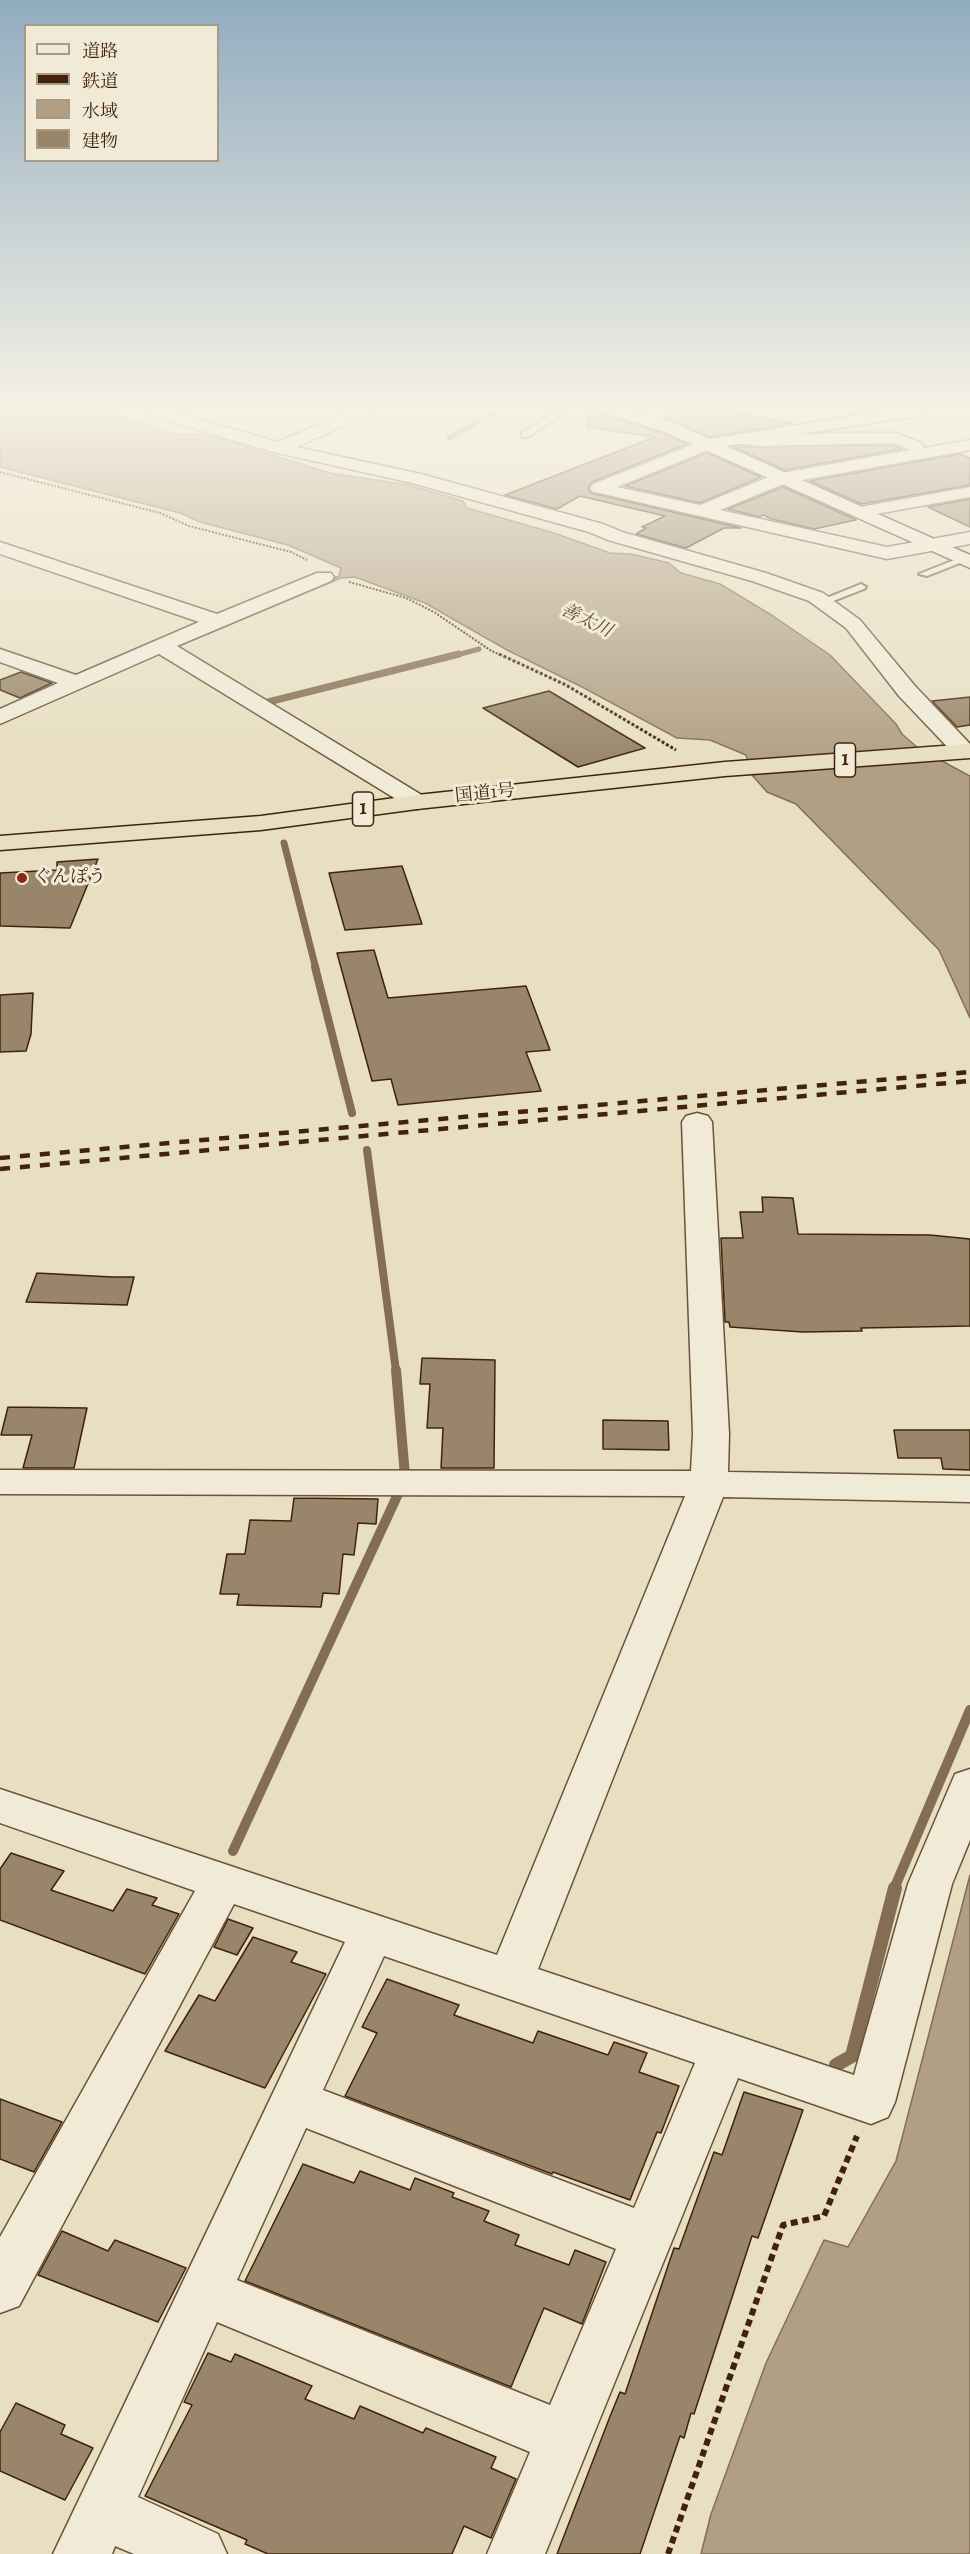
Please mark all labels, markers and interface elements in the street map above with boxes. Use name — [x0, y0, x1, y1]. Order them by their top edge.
legend — [24, 24, 219, 162]
text: 道路 — [82, 39, 118, 63]
text: 鉄道 — [82, 69, 118, 93]
text: 水域 — [82, 99, 118, 123]
text: 建物 — [82, 129, 118, 153]
water label: 善太川 — [557, 599, 615, 643]
road number: 1 — [834, 743, 856, 777]
street label: 国道1号 — [454, 780, 516, 808]
road number: 1 — [352, 792, 374, 826]
place label: ぐんぽう — [34, 867, 106, 889]
marker: ぐんぽう — [15, 871, 29, 885]

